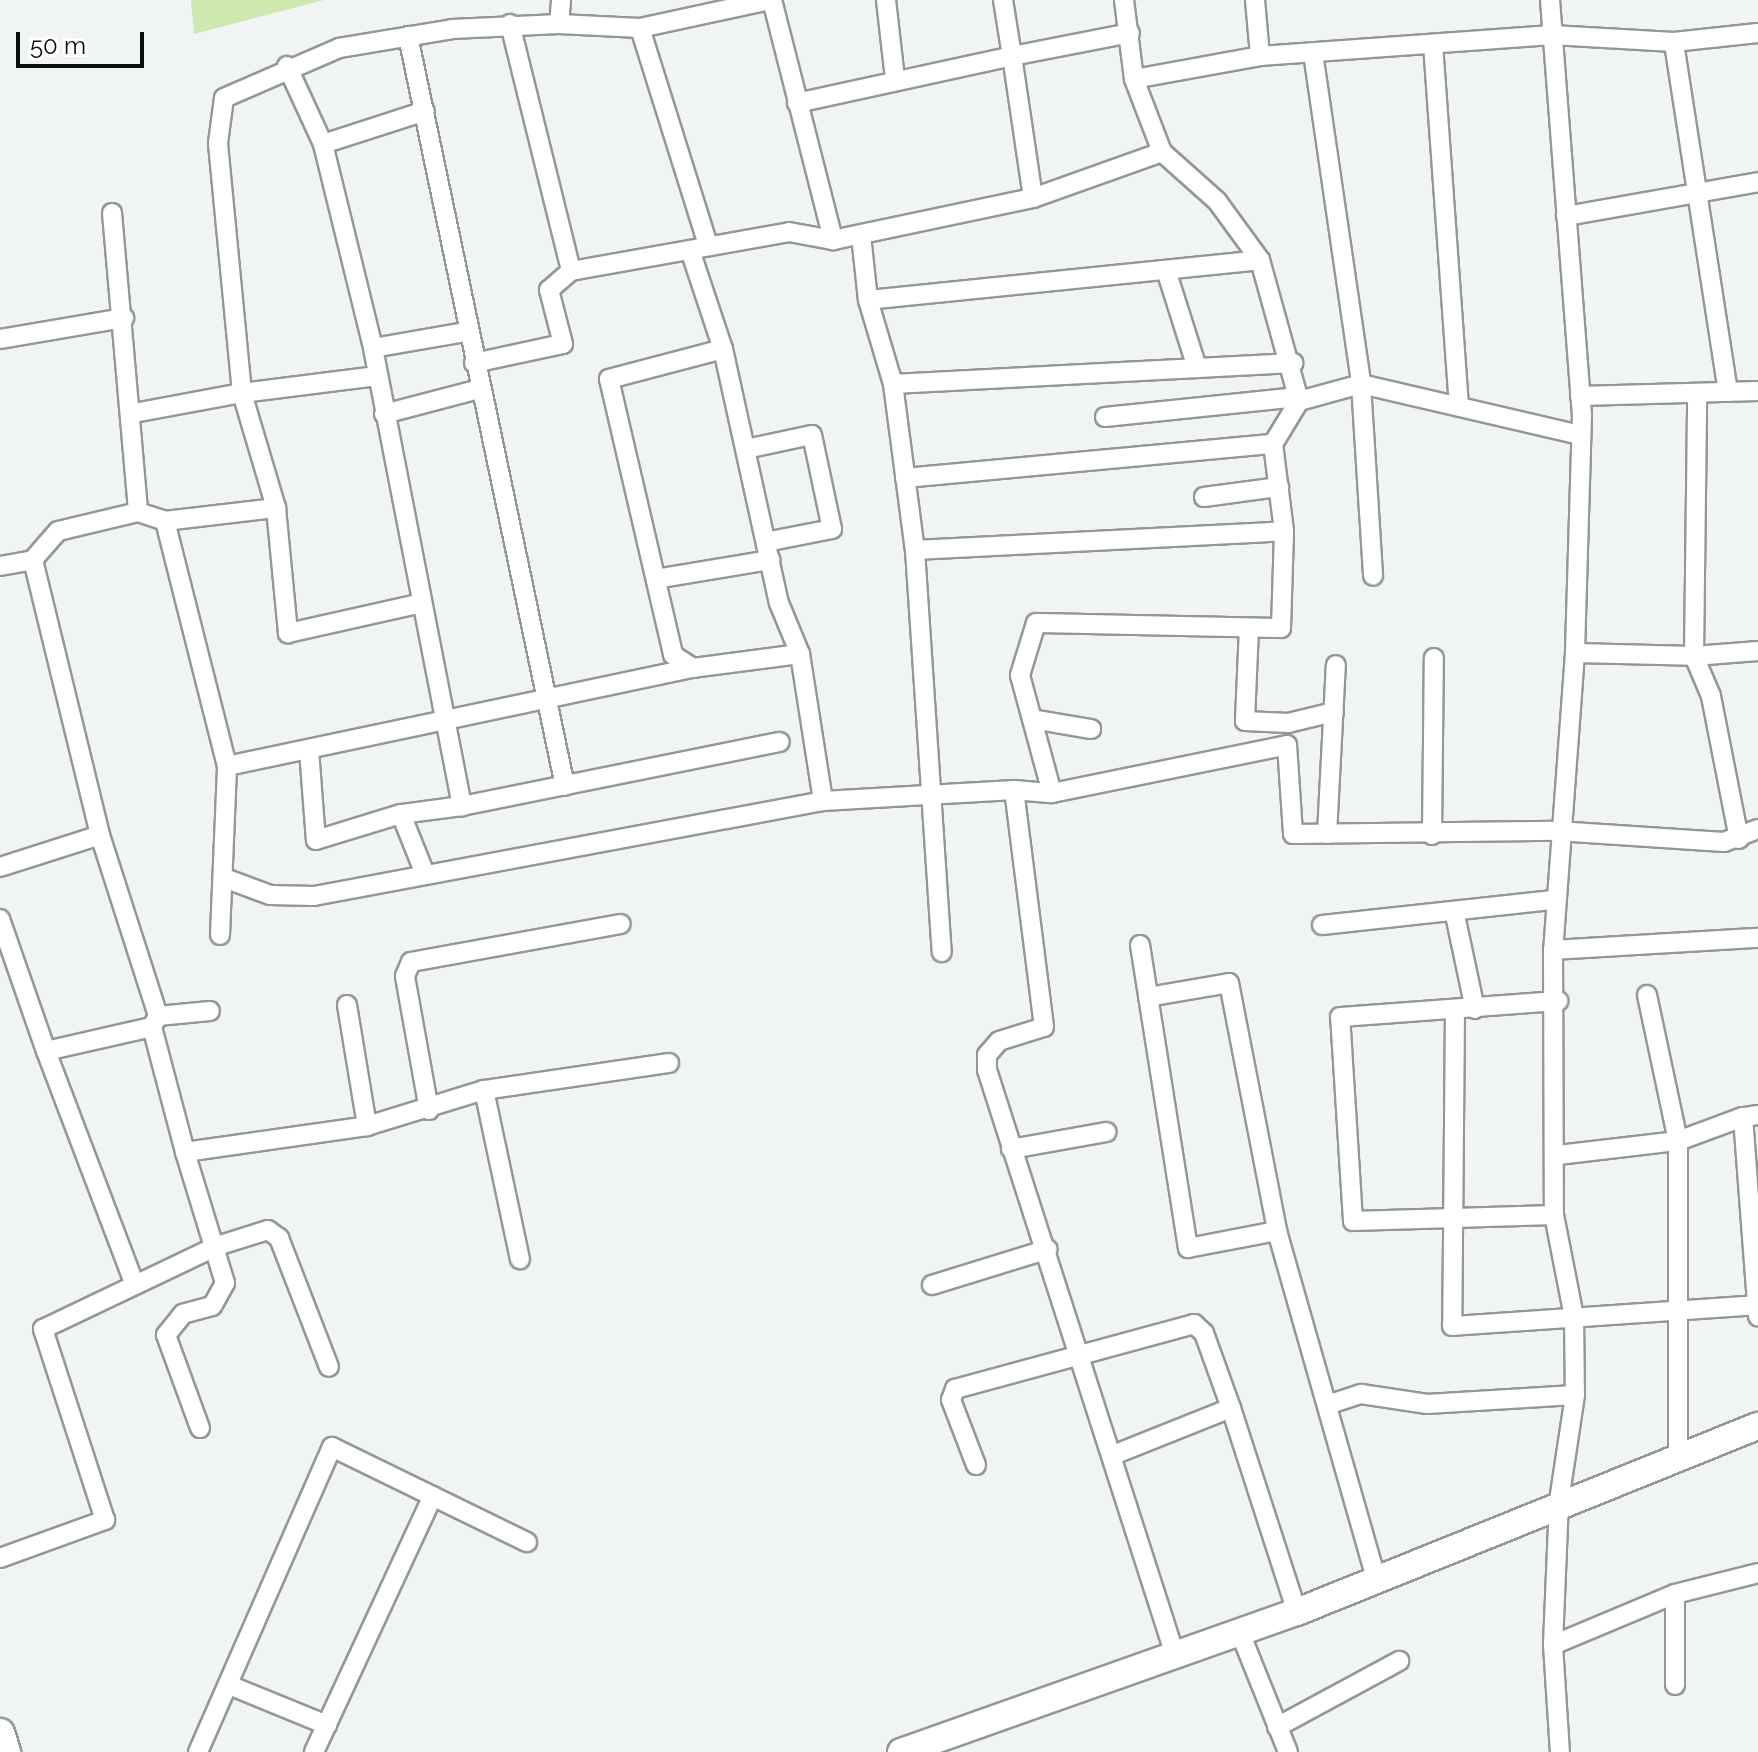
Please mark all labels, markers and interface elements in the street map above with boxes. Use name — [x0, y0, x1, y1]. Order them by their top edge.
scale bar — [20, 16, 148, 66]
text: 50 m — [30, 31, 86, 60]

